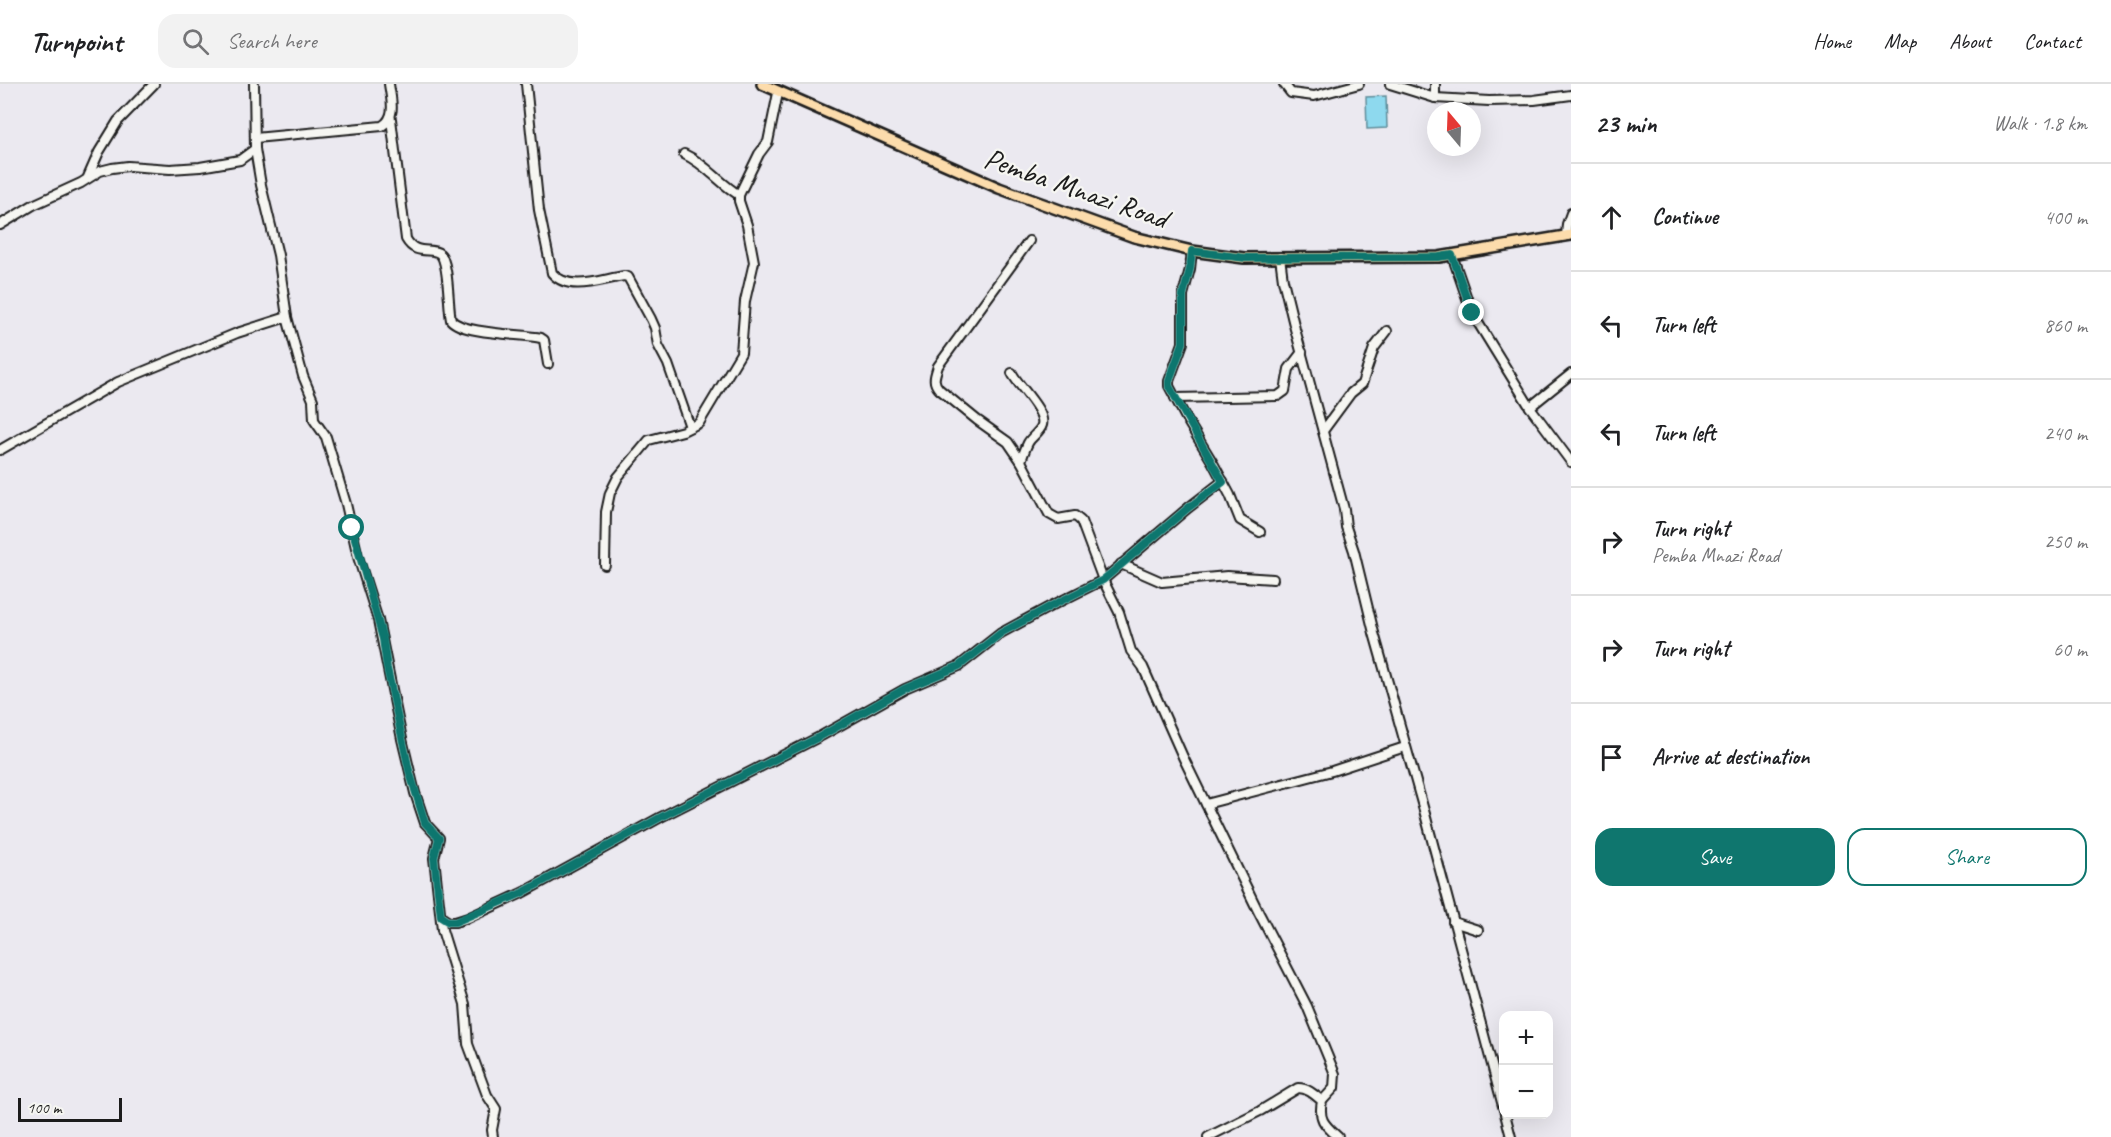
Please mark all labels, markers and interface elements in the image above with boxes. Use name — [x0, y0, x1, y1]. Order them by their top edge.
search box — [158, 14, 578, 68]
text: Turnpoint — [30, 24, 122, 59]
icon: search — [179, 25, 212, 58]
text: Search here — [227, 27, 317, 55]
text: Home — [1813, 28, 1851, 54]
text: Map — [1884, 28, 1916, 54]
text: About — [1949, 28, 1991, 54]
text: Contact — [2024, 28, 2081, 54]
north arrow — [1427, 102, 1481, 156]
text: 23 min — [1595, 107, 1657, 140]
text: Walk · 1.8 km — [1993, 111, 2087, 136]
street label: Pemba Mnazi Road — [979, 139, 1177, 239]
icon: ahead — [1595, 201, 1628, 234]
text: Continue — [1652, 203, 1718, 231]
text: 400 m — [2044, 205, 2087, 230]
route end — [1458, 299, 1484, 325]
icon: left — [1595, 309, 1628, 342]
text: Turn left — [1652, 311, 1716, 339]
text: 860 m — [2044, 313, 2087, 338]
icon: left — [1595, 417, 1628, 450]
text: Turn left — [1652, 419, 1716, 447]
text: 240 m — [2044, 421, 2087, 446]
route start — [338, 514, 364, 540]
text: Turn right — [1652, 515, 1729, 543]
icon: right — [1595, 525, 1628, 558]
text: 250 m — [2044, 529, 2087, 554]
text: Pemba Mnazi Road — [1652, 543, 1780, 568]
icon: right — [1595, 633, 1628, 666]
text: Turn right — [1652, 635, 1729, 663]
text: 60 m — [2053, 637, 2087, 662]
icon: arrive — [1595, 741, 1628, 774]
text: Arrive at destination — [1652, 743, 1809, 771]
button: Save — [1595, 828, 1835, 886]
button: Share — [1847, 828, 2087, 886]
map controls — [1499, 1011, 1553, 1119]
button: + — [1499, 1011, 1553, 1065]
button: − — [1499, 1065, 1553, 1119]
scale bar — [18, 1095, 122, 1122]
text: 100 m — [27, 1098, 61, 1118]

